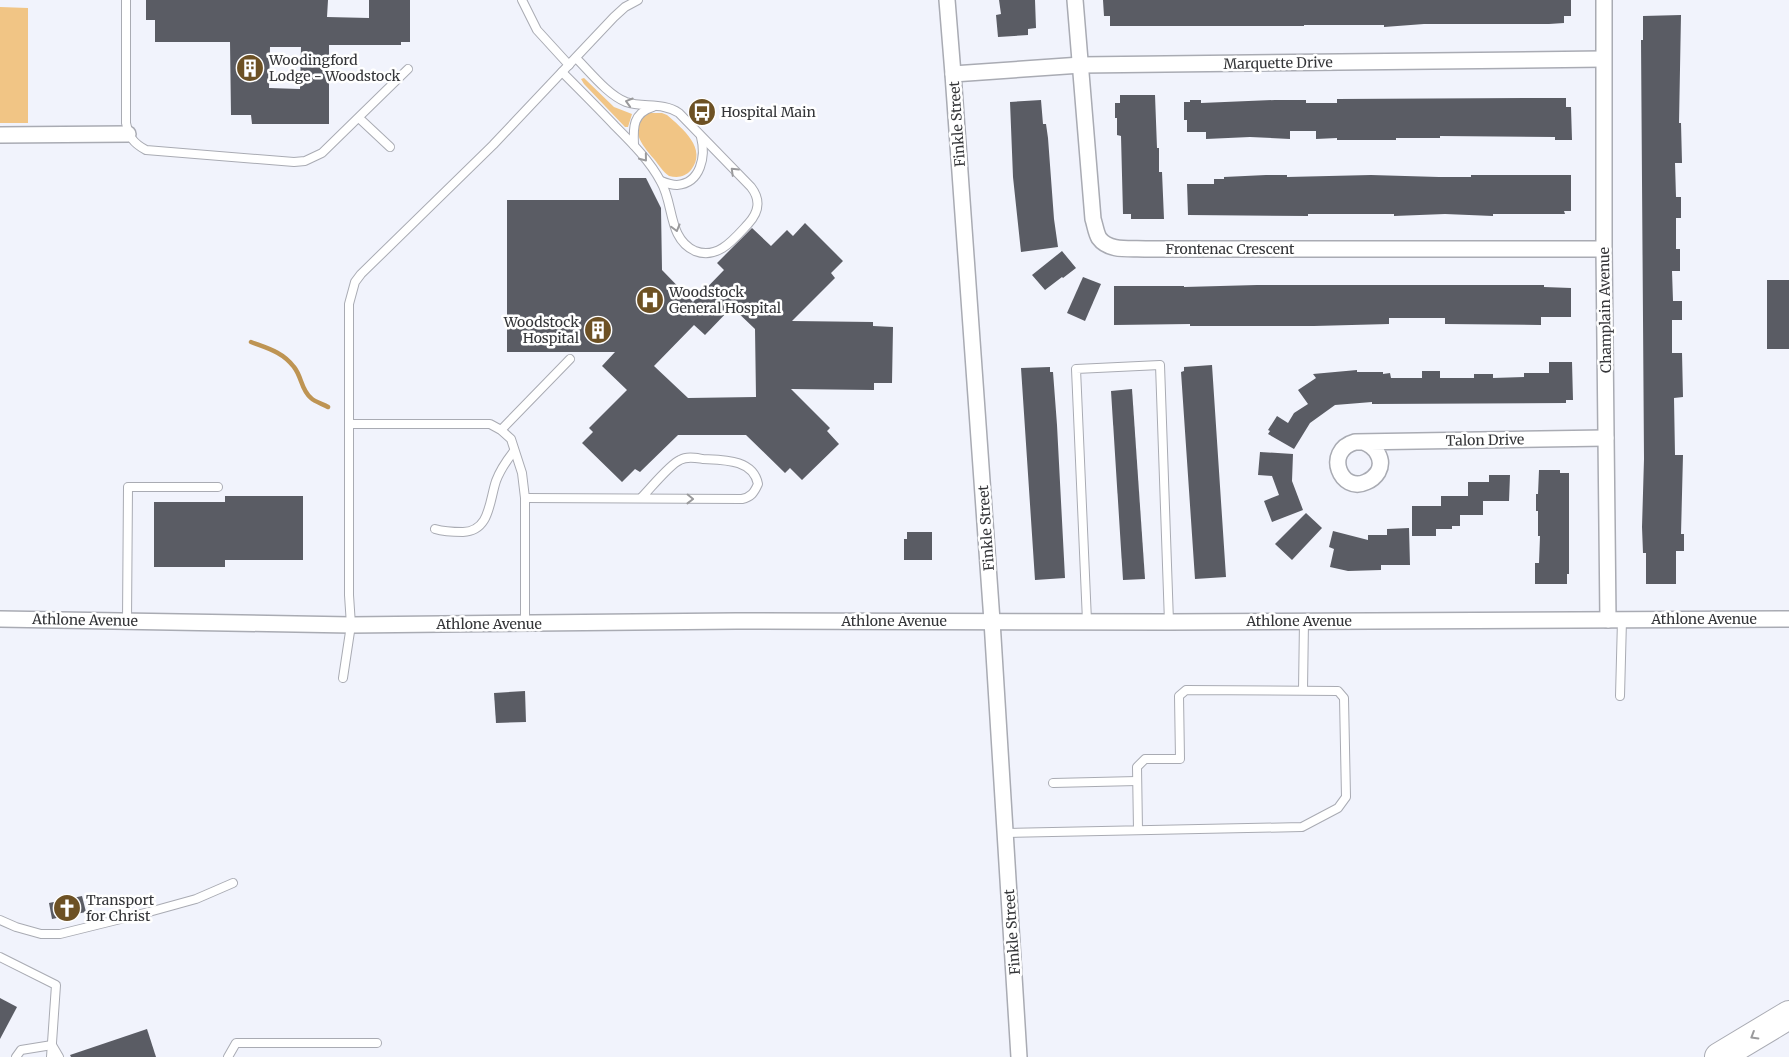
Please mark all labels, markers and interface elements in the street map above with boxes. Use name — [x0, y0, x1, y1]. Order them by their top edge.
place label: Woodingford Lodge - Woodstock — [268, 51, 401, 85]
building icon: Woodingford Lodge - Woodstock — [235, 53, 265, 83]
street label: Marquette Drive — [1223, 53, 1333, 73]
street label: Finkle Street — [945, 80, 969, 168]
bus stop icon: Hospital Main — [687, 97, 717, 127]
one-way arrow — [626, 98, 634, 108]
place label: Hospital Main — [721, 103, 816, 121]
one-way arrow — [638, 152, 646, 161]
one-way arrow — [731, 167, 740, 176]
one-way arrow — [670, 223, 680, 231]
street label: Frontenac Crescent — [1165, 240, 1295, 258]
street label: Champlain Avenue — [1595, 247, 1615, 373]
place label: Woodstock General Hospital — [668, 283, 782, 317]
hospital icon: Woodstock General Hospital — [635, 285, 665, 315]
place label: Woodstock Hospital — [503, 313, 580, 347]
building icon: Woodstock Hospital — [583, 315, 613, 345]
street label: Talon Drive — [1446, 430, 1524, 450]
street label: Finkle Street — [974, 484, 998, 572]
one-way arrow — [686, 494, 694, 504]
street label: Athlone Avenue — [31, 610, 138, 630]
street label: Athlone Avenue — [1650, 610, 1757, 628]
street label: Athlone Avenue — [840, 612, 947, 630]
street label: Athlone Avenue — [1245, 612, 1352, 630]
street label: Athlone Avenue — [435, 615, 542, 633]
street label: Finkle Street — [1000, 888, 1024, 976]
place label: Transport for Christ — [86, 891, 155, 925]
church icon: Transport for Christ — [52, 893, 82, 923]
one-way arrow — [1750, 1029, 1759, 1039]

